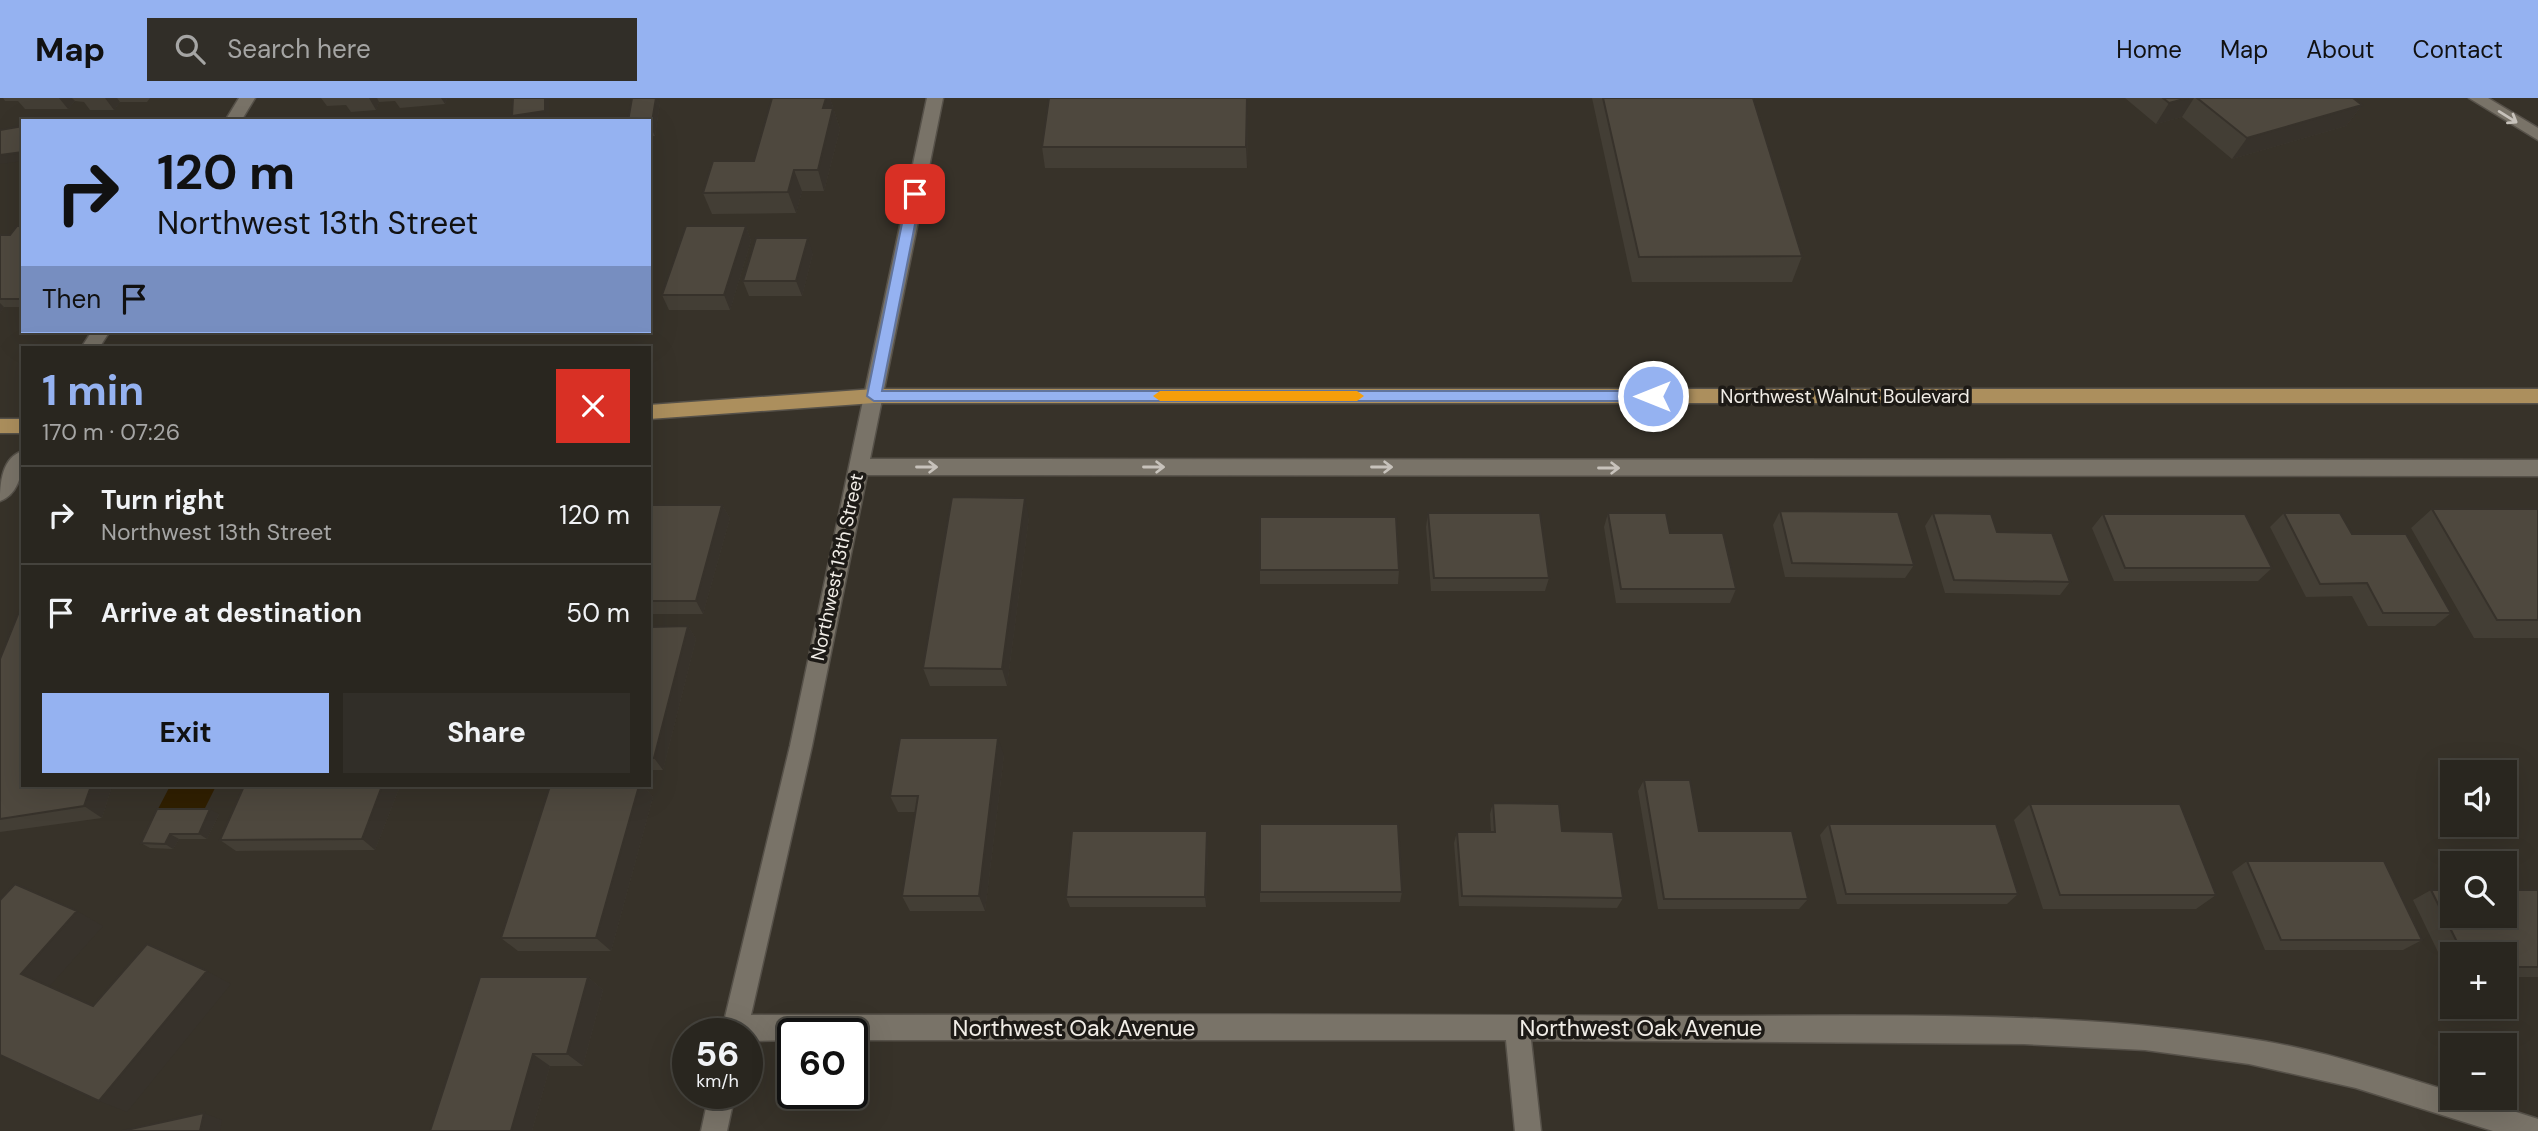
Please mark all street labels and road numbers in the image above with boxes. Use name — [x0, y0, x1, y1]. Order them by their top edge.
street label: Northwest Walnut Boulevard — [1720, 384, 1970, 409]
street label: Northwest 13th Street — [805, 471, 869, 663]
street label: Northwest Oak Avenue — [953, 1013, 1195, 1043]
street label: Northwest Oak Avenue — [1520, 1013, 1762, 1043]

